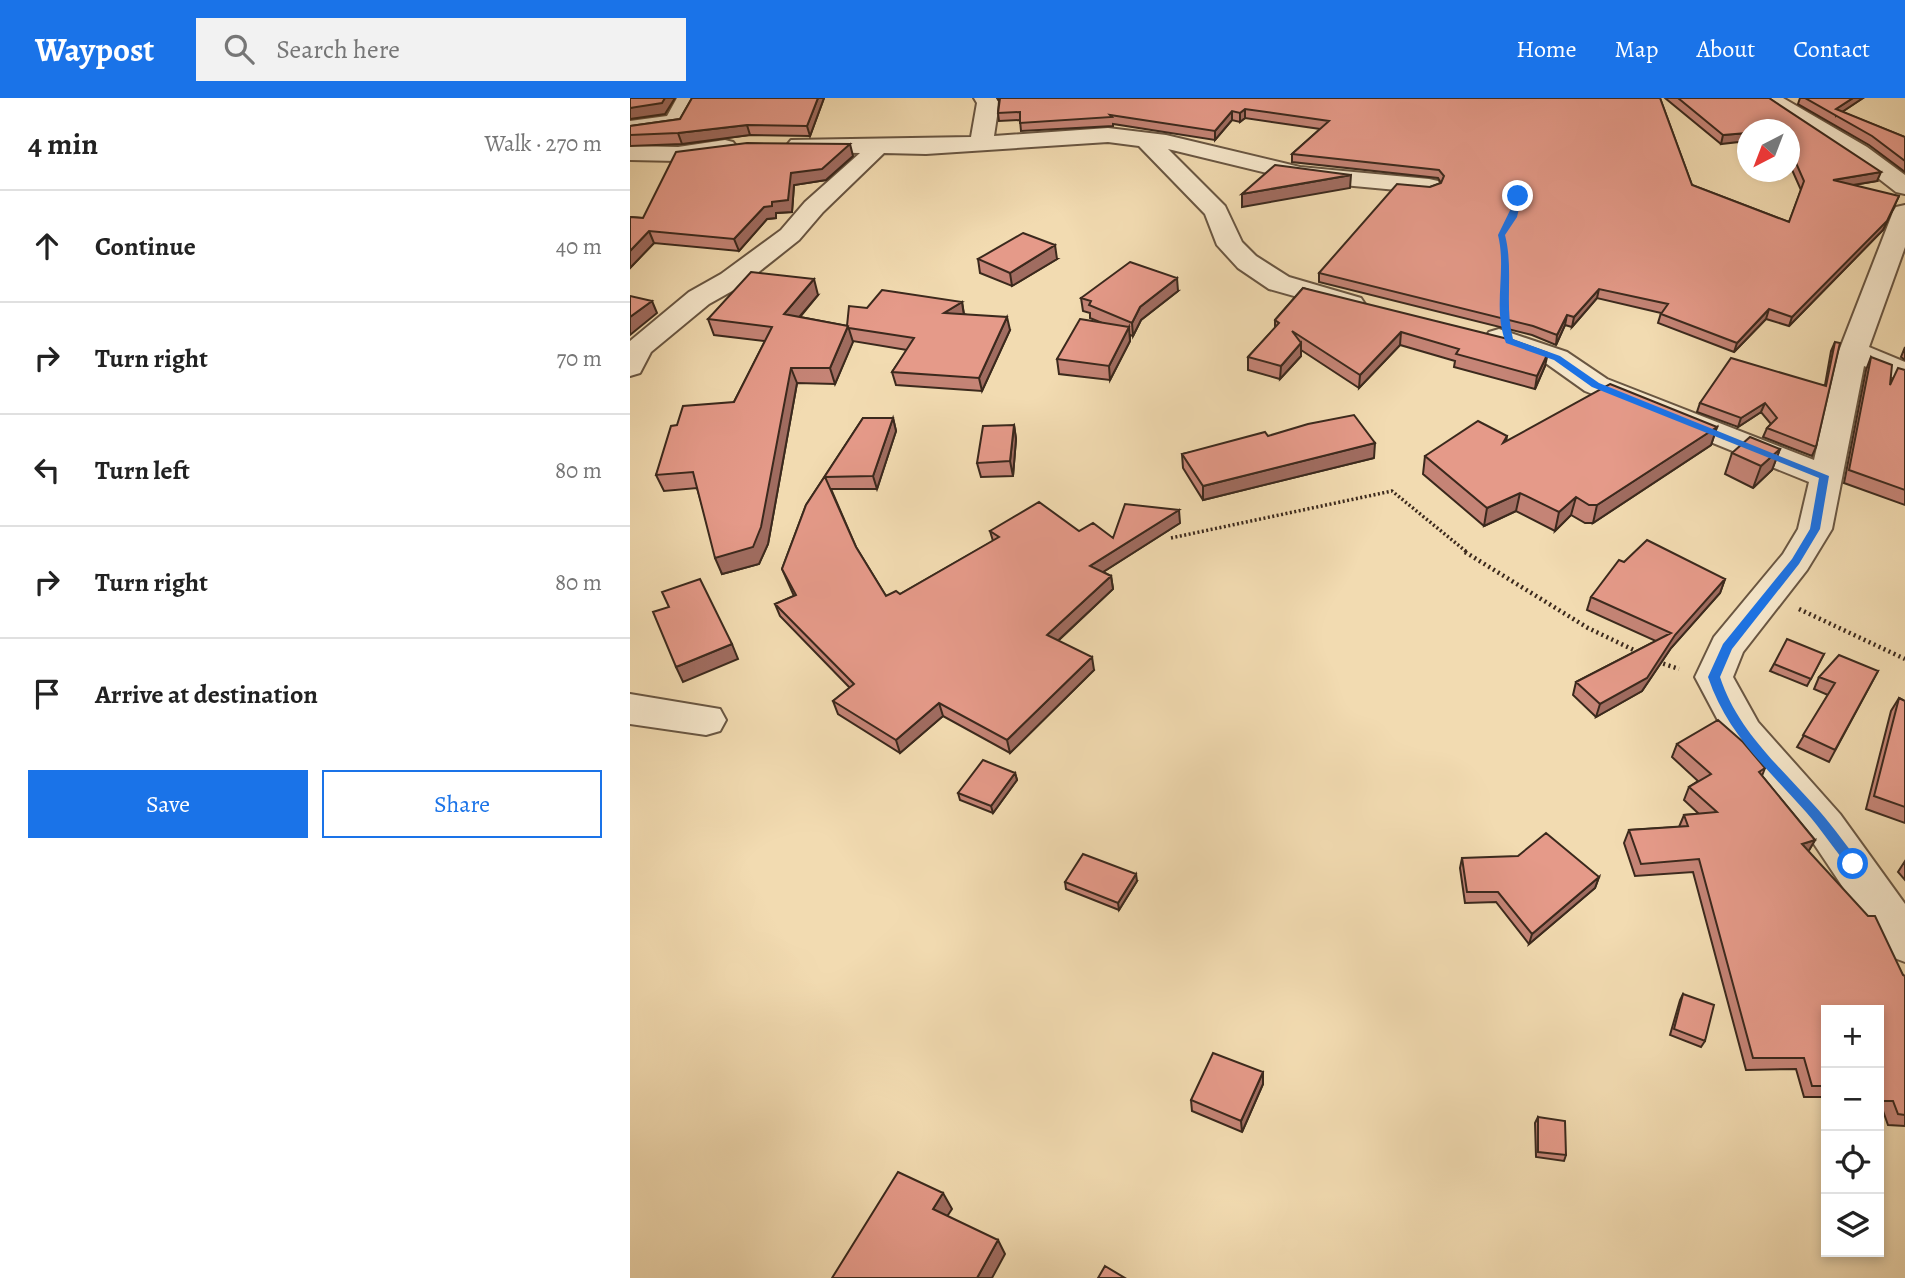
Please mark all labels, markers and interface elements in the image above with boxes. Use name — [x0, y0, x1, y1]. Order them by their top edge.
search box — [196, 18, 686, 81]
text: Waypost — [35, 27, 154, 72]
icon: search — [220, 30, 258, 68]
text: Search here — [276, 32, 400, 67]
text: Home — [1516, 33, 1577, 65]
text: Map — [1615, 33, 1659, 65]
text: About — [1697, 33, 1755, 65]
text: Contact — [1793, 33, 1870, 65]
north arrow — [1737, 119, 1800, 182]
text: 4 min — [28, 124, 98, 164]
text: Walk · 270 m — [484, 128, 602, 159]
route end — [1502, 180, 1533, 211]
icon: ahead — [28, 227, 66, 265]
text: Continue — [95, 229, 196, 264]
text: 40 m — [556, 231, 602, 262]
icon: right — [28, 339, 66, 377]
text: Turn right — [95, 341, 208, 376]
text: 70 m — [556, 343, 602, 374]
icon: left — [28, 451, 66, 489]
text: Turn left — [95, 453, 190, 488]
text: 80 m — [555, 455, 602, 486]
icon: right — [28, 563, 66, 601]
text: Turn right — [95, 565, 208, 600]
text: 80 m — [555, 567, 602, 598]
icon: arrive — [28, 675, 66, 713]
text: Arrive at destination — [95, 677, 318, 712]
button: Save — [28, 770, 308, 838]
button: Share — [322, 770, 602, 838]
route start — [1837, 848, 1868, 879]
map controls — [1821, 1005, 1884, 1257]
button: + — [1821, 1005, 1884, 1068]
button: − — [1821, 1068, 1884, 1131]
button: locate — [1821, 1131, 1884, 1194]
button: layers — [1821, 1194, 1884, 1257]

